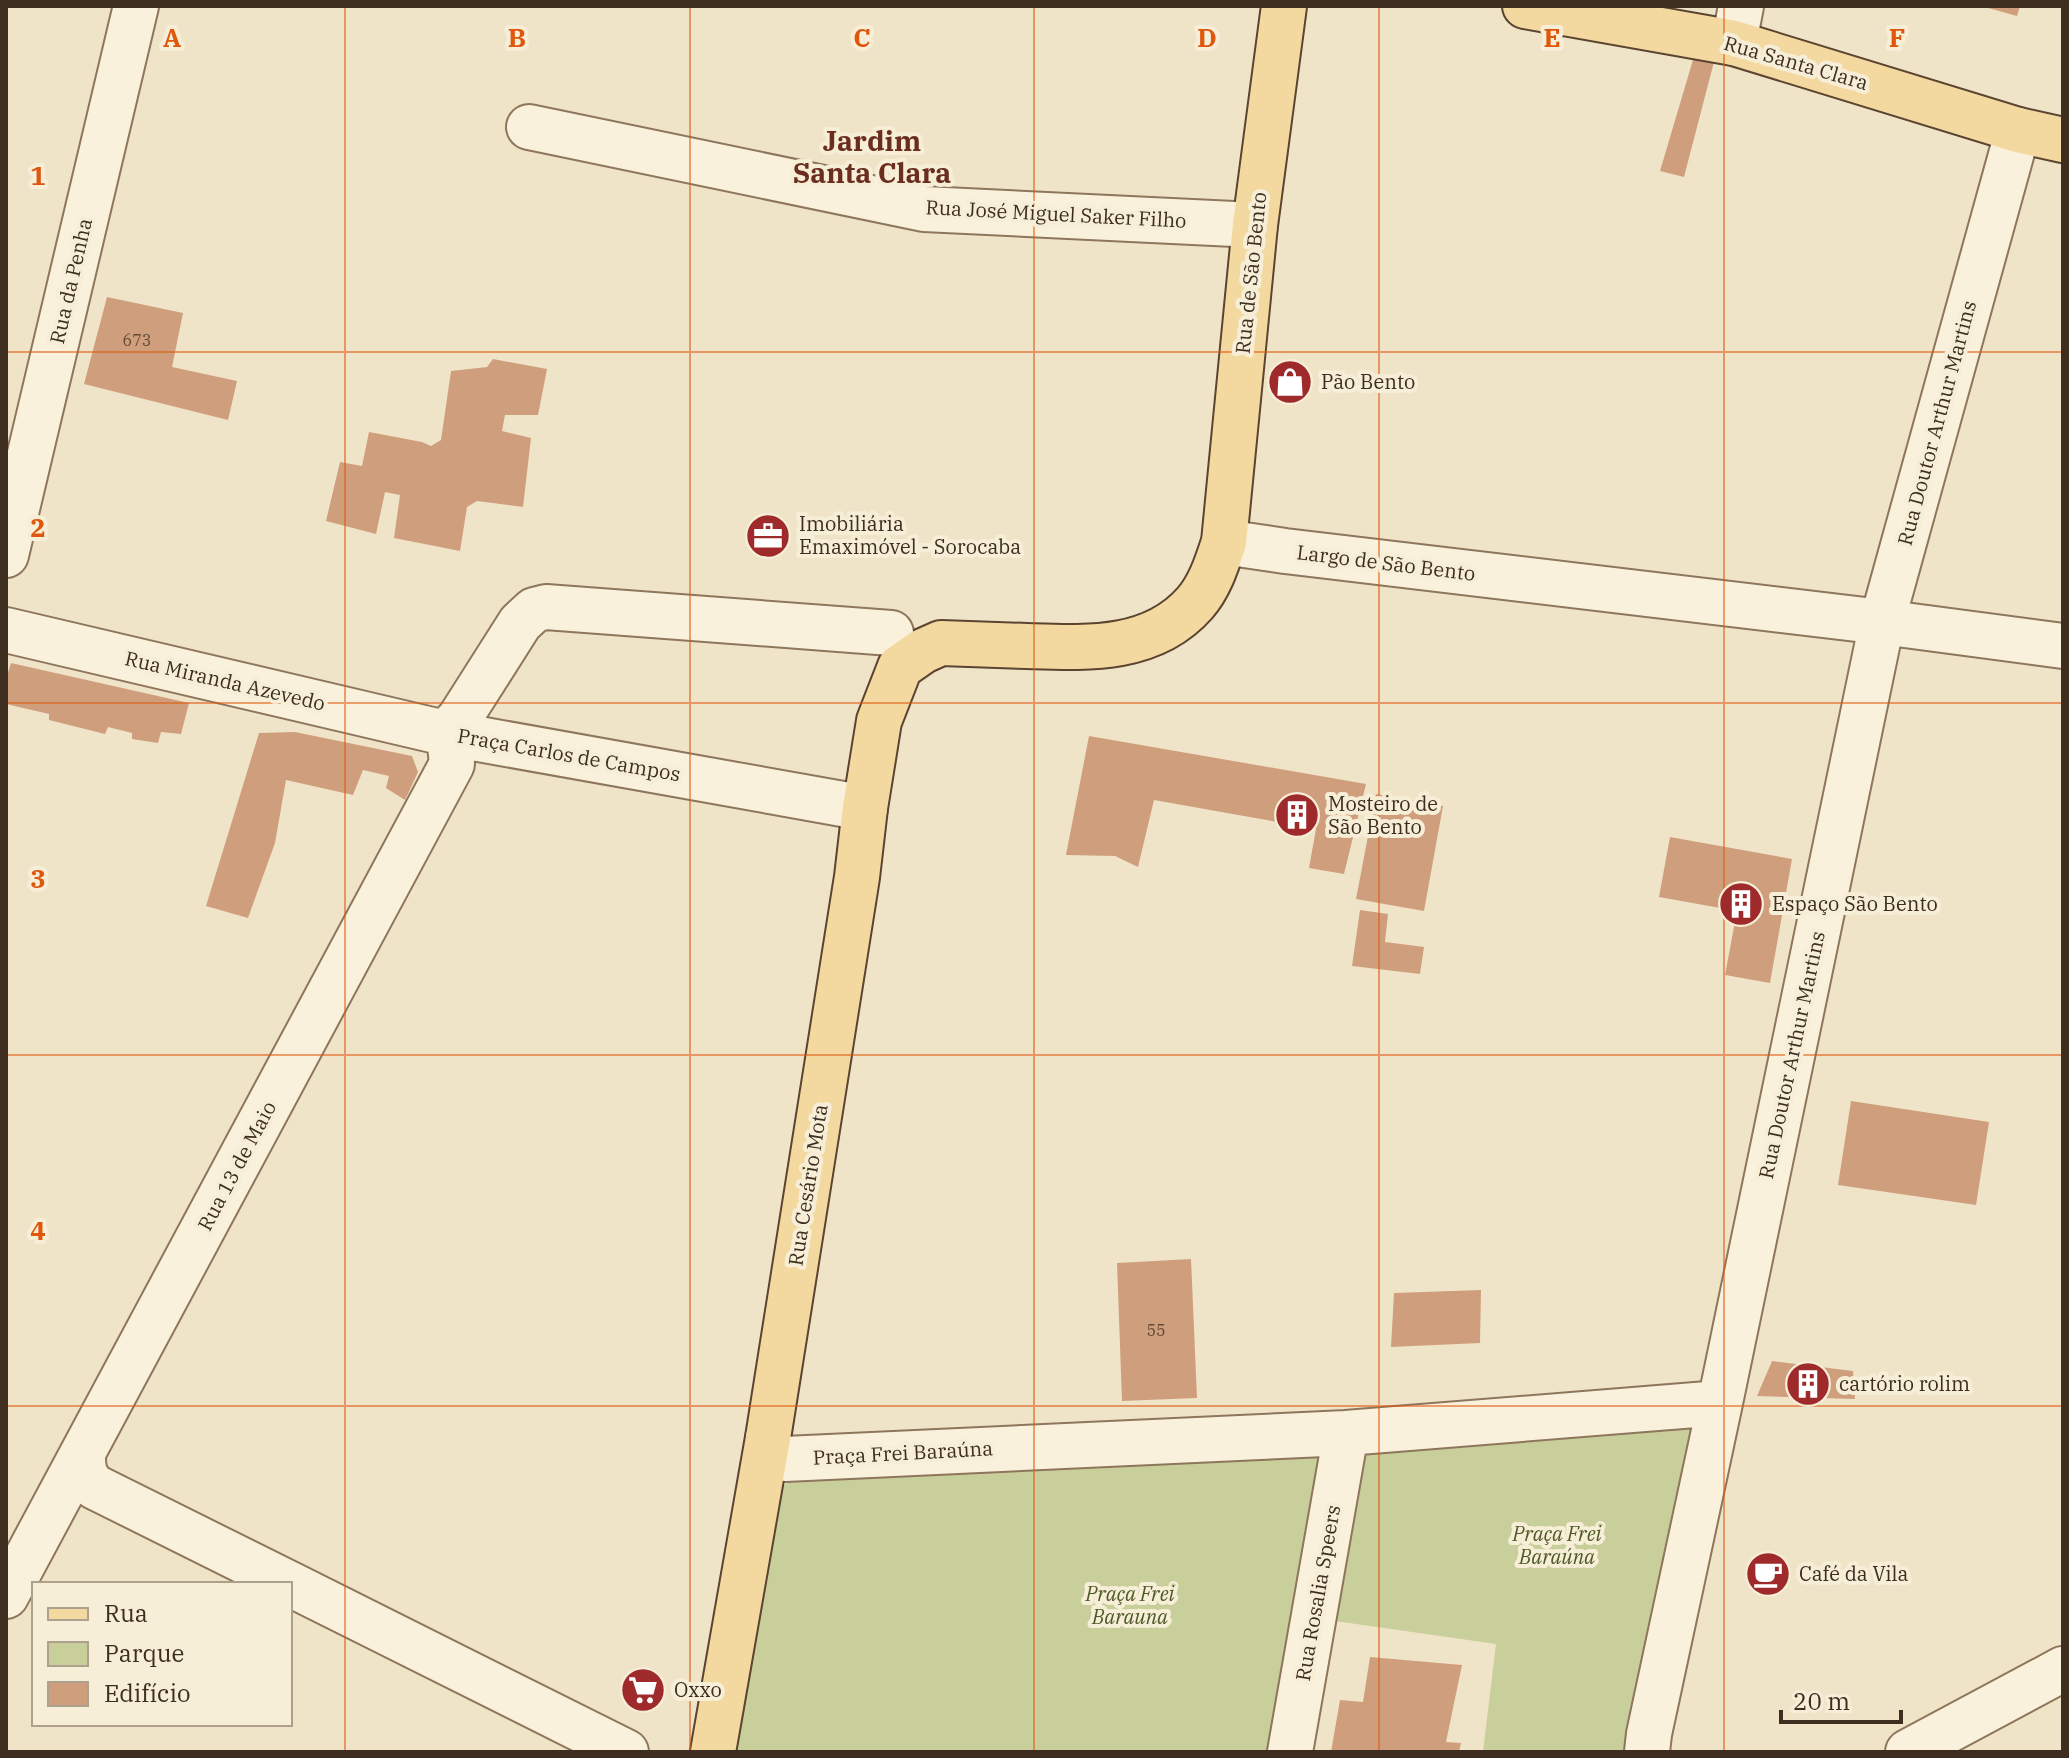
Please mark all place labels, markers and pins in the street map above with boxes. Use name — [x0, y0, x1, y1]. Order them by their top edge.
shop icon: Pão Bento — [1266, 358, 1314, 406]
place label: Pão Bento — [1321, 368, 1415, 395]
place label: Imobiliária Emaximóvel - Sorocaba — [799, 510, 1021, 560]
office icon: Imobiliária Emaximóvel - Sorocaba — [744, 512, 792, 560]
place label: Mosteiro de São Bento — [1328, 790, 1438, 840]
building icon: Mosteiro de São Bento — [1273, 791, 1321, 839]
building icon: Espaço São Bento — [1717, 880, 1765, 928]
place label: Espaço São Bento — [1772, 890, 1938, 917]
building icon: cartório rolim — [1784, 1360, 1832, 1408]
place label: cartório rolim — [1839, 1370, 1970, 1397]
cafe icon: Café da Vila — [1744, 1550, 1792, 1598]
place label: Café da Vila — [1799, 1560, 1909, 1587]
supermarket icon: Oxxo — [619, 1666, 667, 1714]
place label: Oxxo — [674, 1676, 722, 1703]

